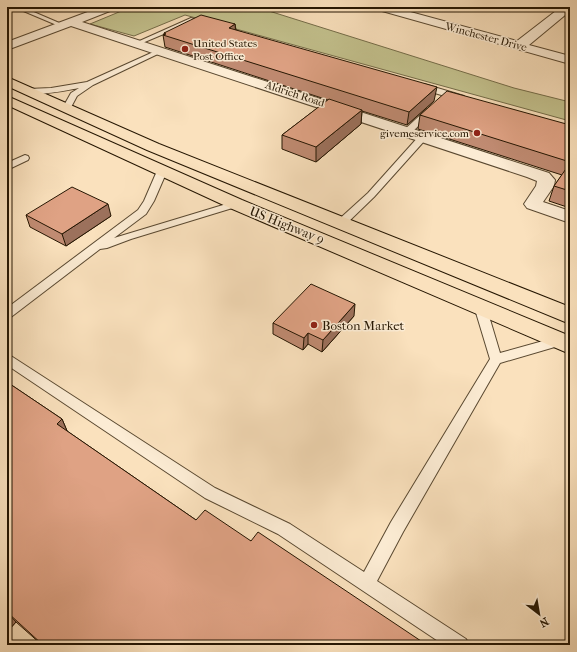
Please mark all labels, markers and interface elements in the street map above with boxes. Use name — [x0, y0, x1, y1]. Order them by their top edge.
street label: Winchester Drive — [443, 20, 529, 54]
place label: United States Post Office — [193, 37, 257, 63]
marker: United States Post Office — [180, 44, 190, 54]
street label: Aldrich Road — [263, 78, 327, 110]
place label: givemeservice.com — [380, 127, 470, 140]
marker: givemeservice.com — [472, 128, 482, 138]
street label: US Highway 9 — [247, 203, 327, 247]
place label: Boston Market — [322, 318, 405, 333]
marker: Boston Market — [309, 320, 319, 330]
north arrow — [519, 594, 559, 634]
text: N — [536, 614, 551, 630]

